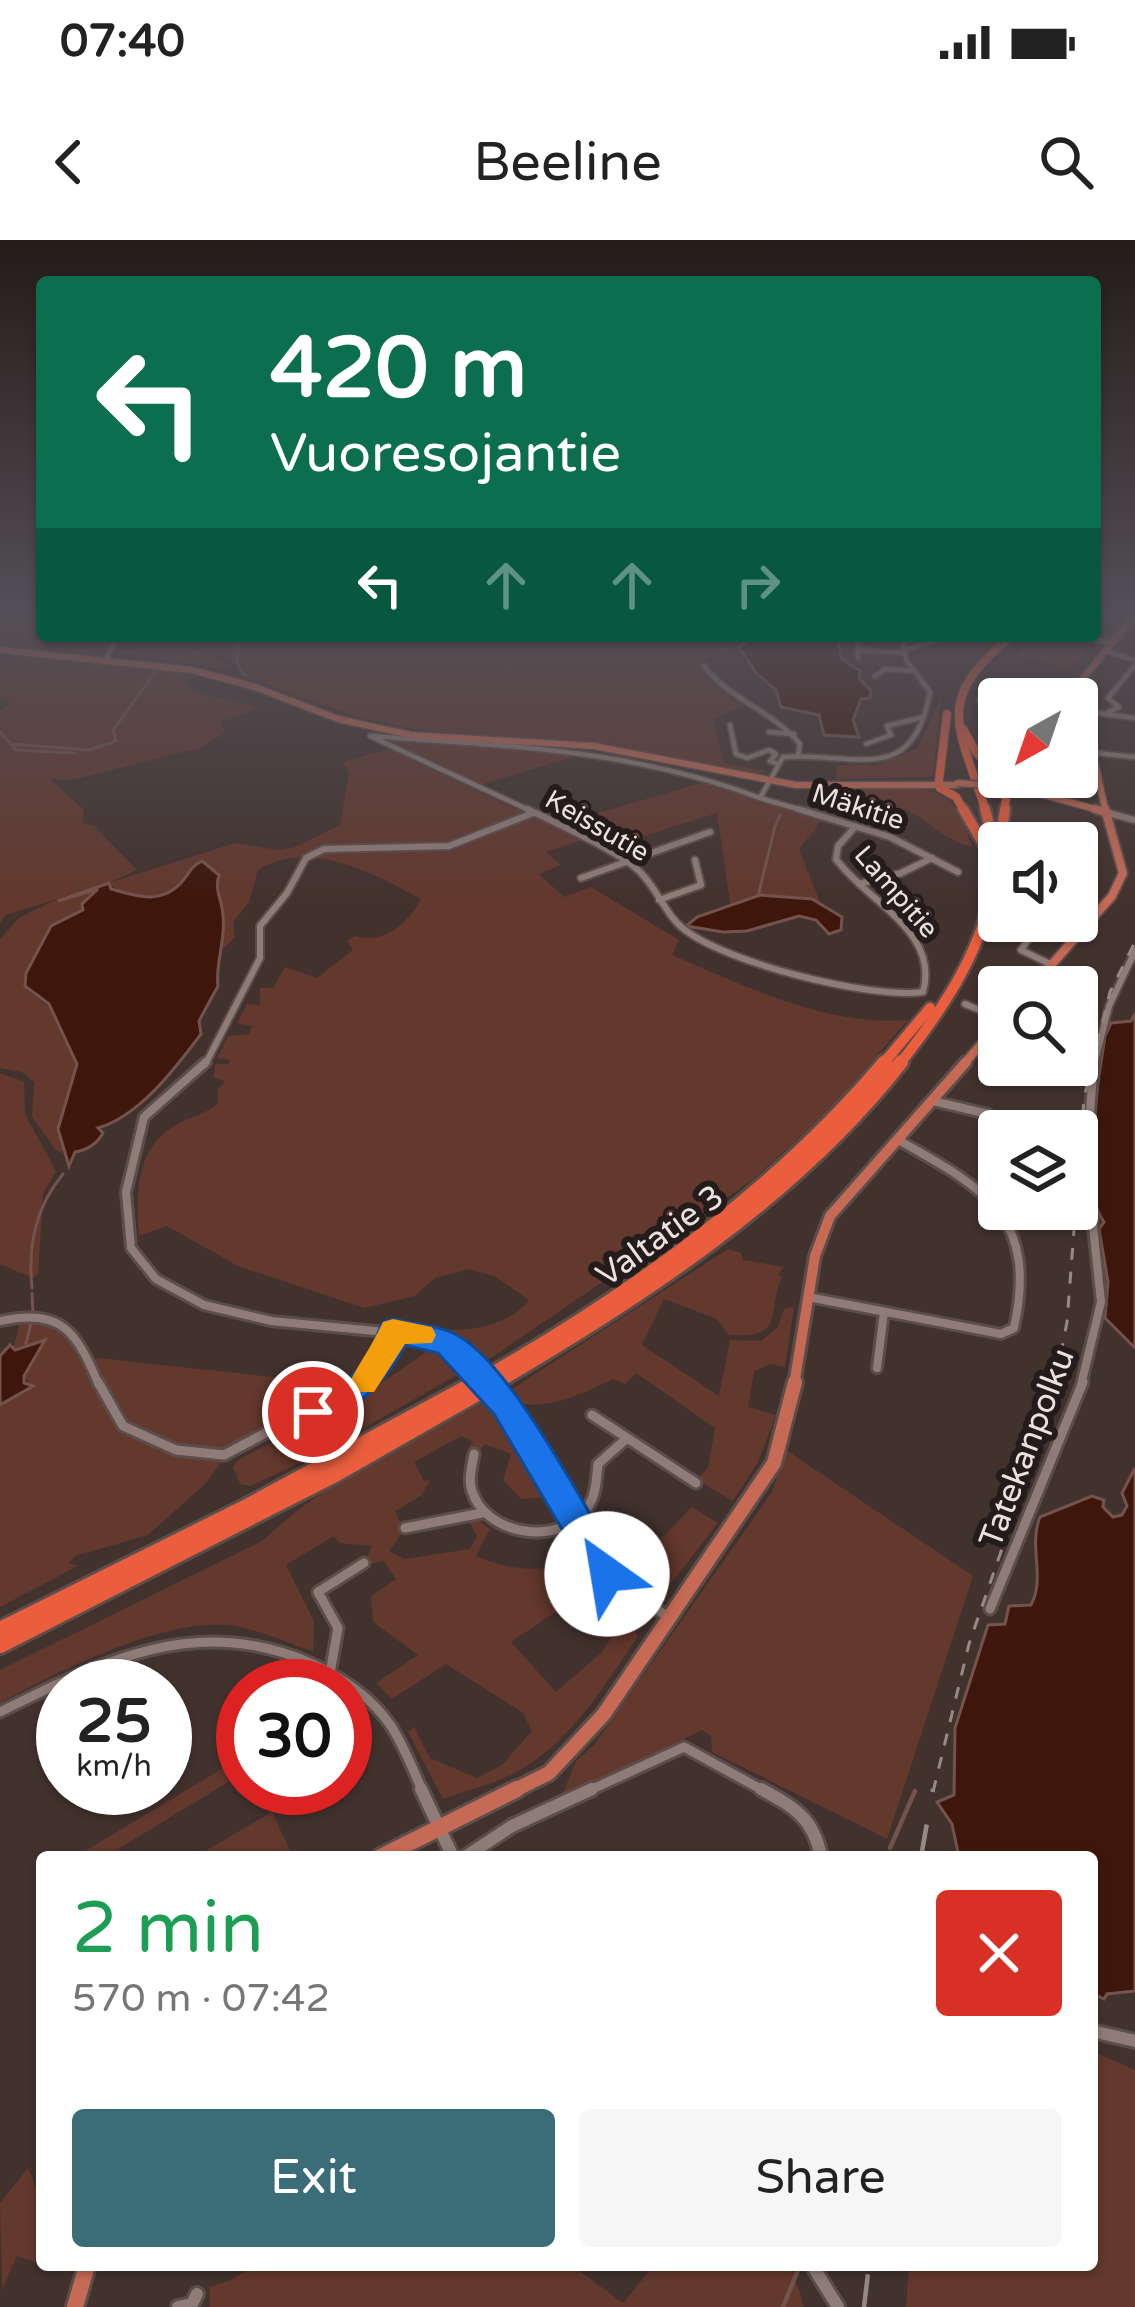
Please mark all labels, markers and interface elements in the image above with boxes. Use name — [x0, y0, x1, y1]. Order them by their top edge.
text: 07:40 — [60, 15, 185, 69]
icon: back — [36, 129, 102, 195]
icon: search — [1033, 129, 1099, 195]
text: Beeline — [473, 130, 662, 195]
text: 420 m — [270, 319, 527, 420]
icon: left — [72, 324, 228, 480]
text: Vuoresojantie — [270, 421, 621, 486]
icon: left — [347, 552, 413, 618]
icon: ahead — [473, 552, 539, 618]
icon: ahead — [599, 552, 665, 618]
icon: right — [725, 552, 791, 618]
north arrow — [978, 678, 1098, 798]
map controls — [978, 678, 1098, 1230]
street label: Mäkitie — [808, 777, 908, 837]
street label: Keissutie — [539, 783, 655, 869]
button: sound — [978, 822, 1098, 942]
street label: Lampitie — [847, 839, 945, 945]
button: search — [978, 966, 1098, 1086]
button: layers — [978, 1110, 1098, 1230]
street label: Valtatie 3 — [589, 1177, 731, 1295]
street label: Tatekanpolku — [971, 1343, 1083, 1553]
pin — [262, 1361, 364, 1463]
icon: arrive — [280, 1379, 346, 1445]
position arrow — [544, 1511, 670, 1637]
speed limit sign: 30 — [216, 1659, 372, 1815]
text: 25 — [76, 1686, 152, 1758]
text: km/h — [76, 1748, 152, 1785]
text: 2 min — [72, 1886, 264, 1973]
button: close — [936, 1890, 1062, 2016]
text: 570 m · 07:42 — [72, 1975, 330, 2022]
button: Exit — [72, 2109, 555, 2247]
button: Share — [579, 2109, 1062, 2247]

